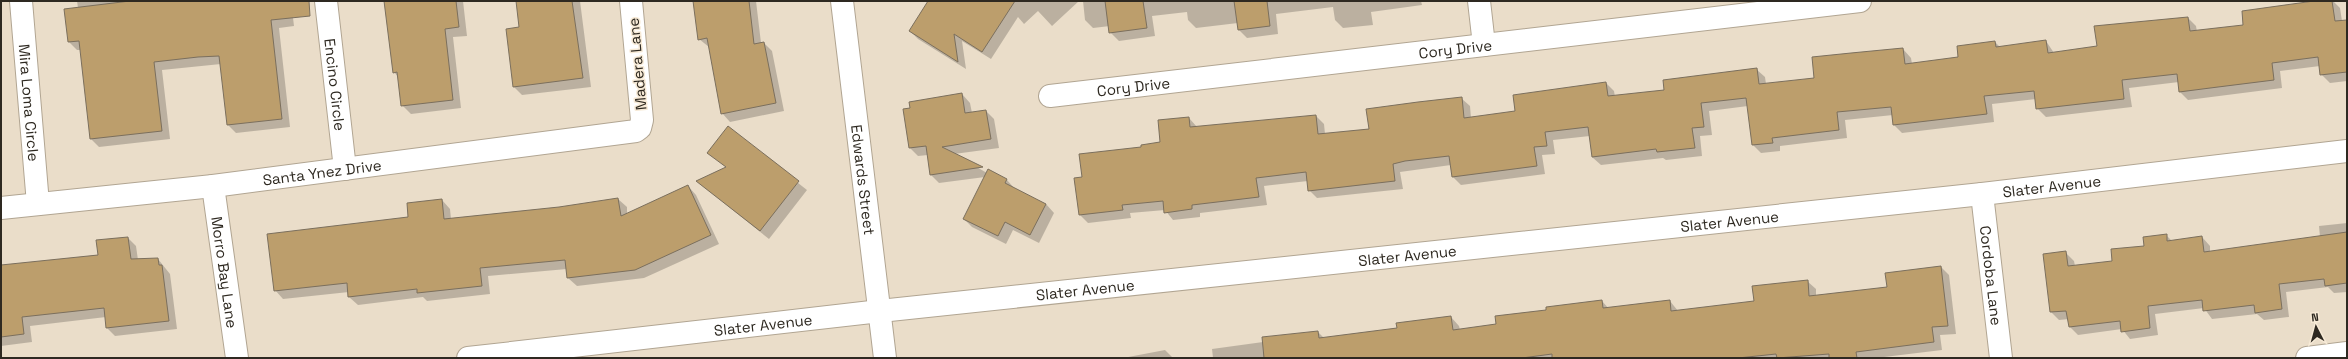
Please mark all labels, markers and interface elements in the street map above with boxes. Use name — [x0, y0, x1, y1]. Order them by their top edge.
street label: Madera Lane — [623, 17, 651, 111]
street label: Cory Drive — [1418, 35, 1493, 62]
street label: Encino Circle — [321, 37, 350, 132]
street label: Mira Loma Circle — [15, 43, 44, 162]
street label: Cory Drive — [1096, 72, 1171, 100]
street label: Edwards Street — [847, 123, 880, 236]
street label: Santa Ynez Drive — [261, 155, 383, 189]
street label: Slater Avenue — [2001, 171, 2102, 201]
street label: Slater Avenue — [1679, 206, 1780, 235]
street label: Morro Bay Lane — [208, 215, 242, 329]
street label: Cordoba Lane — [1976, 225, 2007, 327]
street label: Slater Avenue — [1357, 240, 1458, 270]
street label: Slater Avenue — [1035, 275, 1135, 304]
north arrow — [2296, 307, 2336, 347]
street label: Slater Avenue — [713, 309, 813, 339]
text: N — [2311, 310, 2319, 324]

